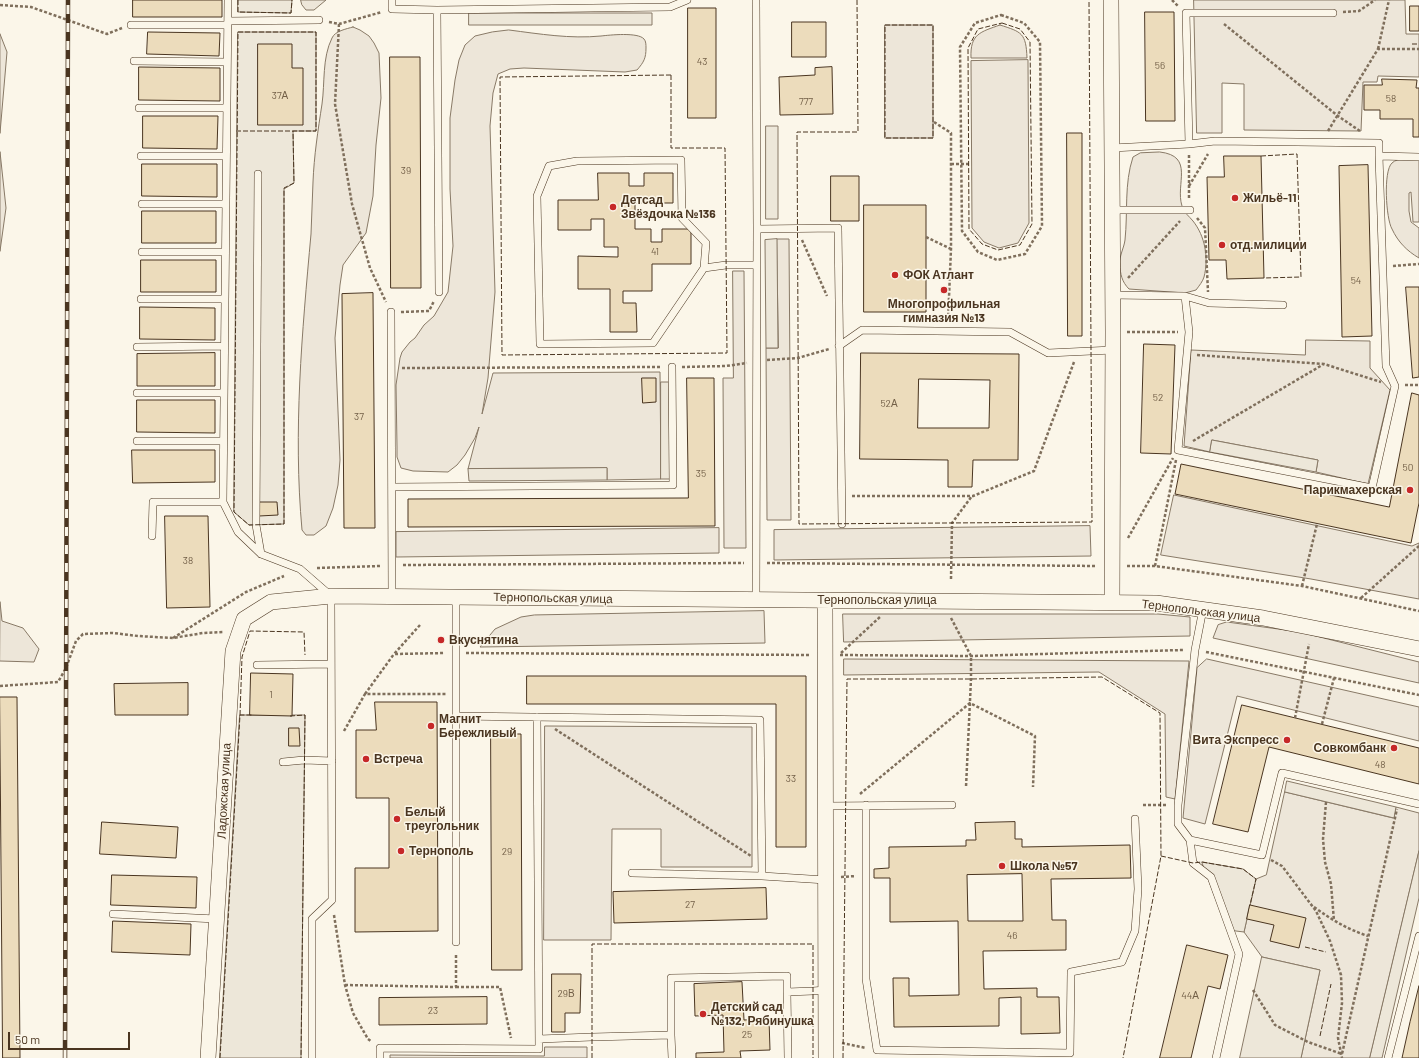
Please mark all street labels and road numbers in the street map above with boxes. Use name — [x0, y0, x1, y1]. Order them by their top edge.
street label: Тернопольская улица — [493, 590, 613, 606]
street label: Тернопольская улица — [817, 593, 937, 607]
street label: Тернопольская улица — [1141, 597, 1261, 625]
street label: Ладожская улица — [214, 743, 234, 839]

